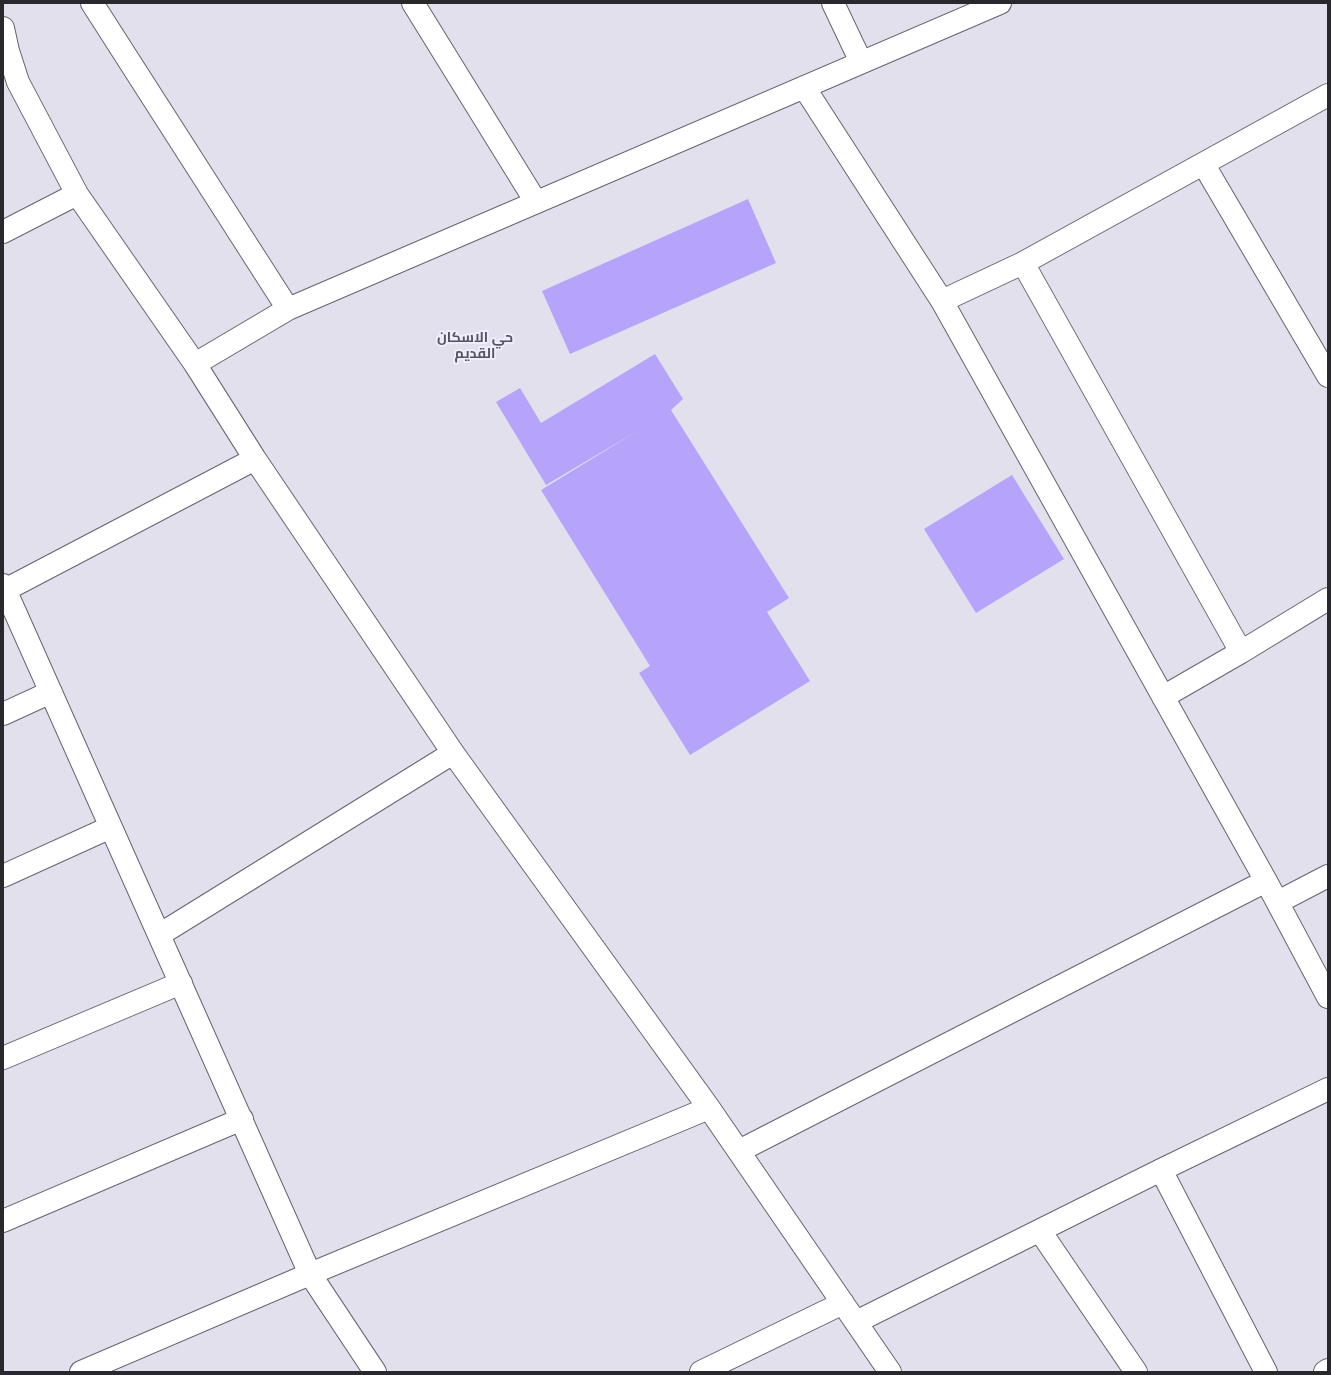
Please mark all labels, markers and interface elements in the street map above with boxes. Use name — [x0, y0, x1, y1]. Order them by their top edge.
district label: حي الاسكان القديم — [437, 330, 513, 362]

